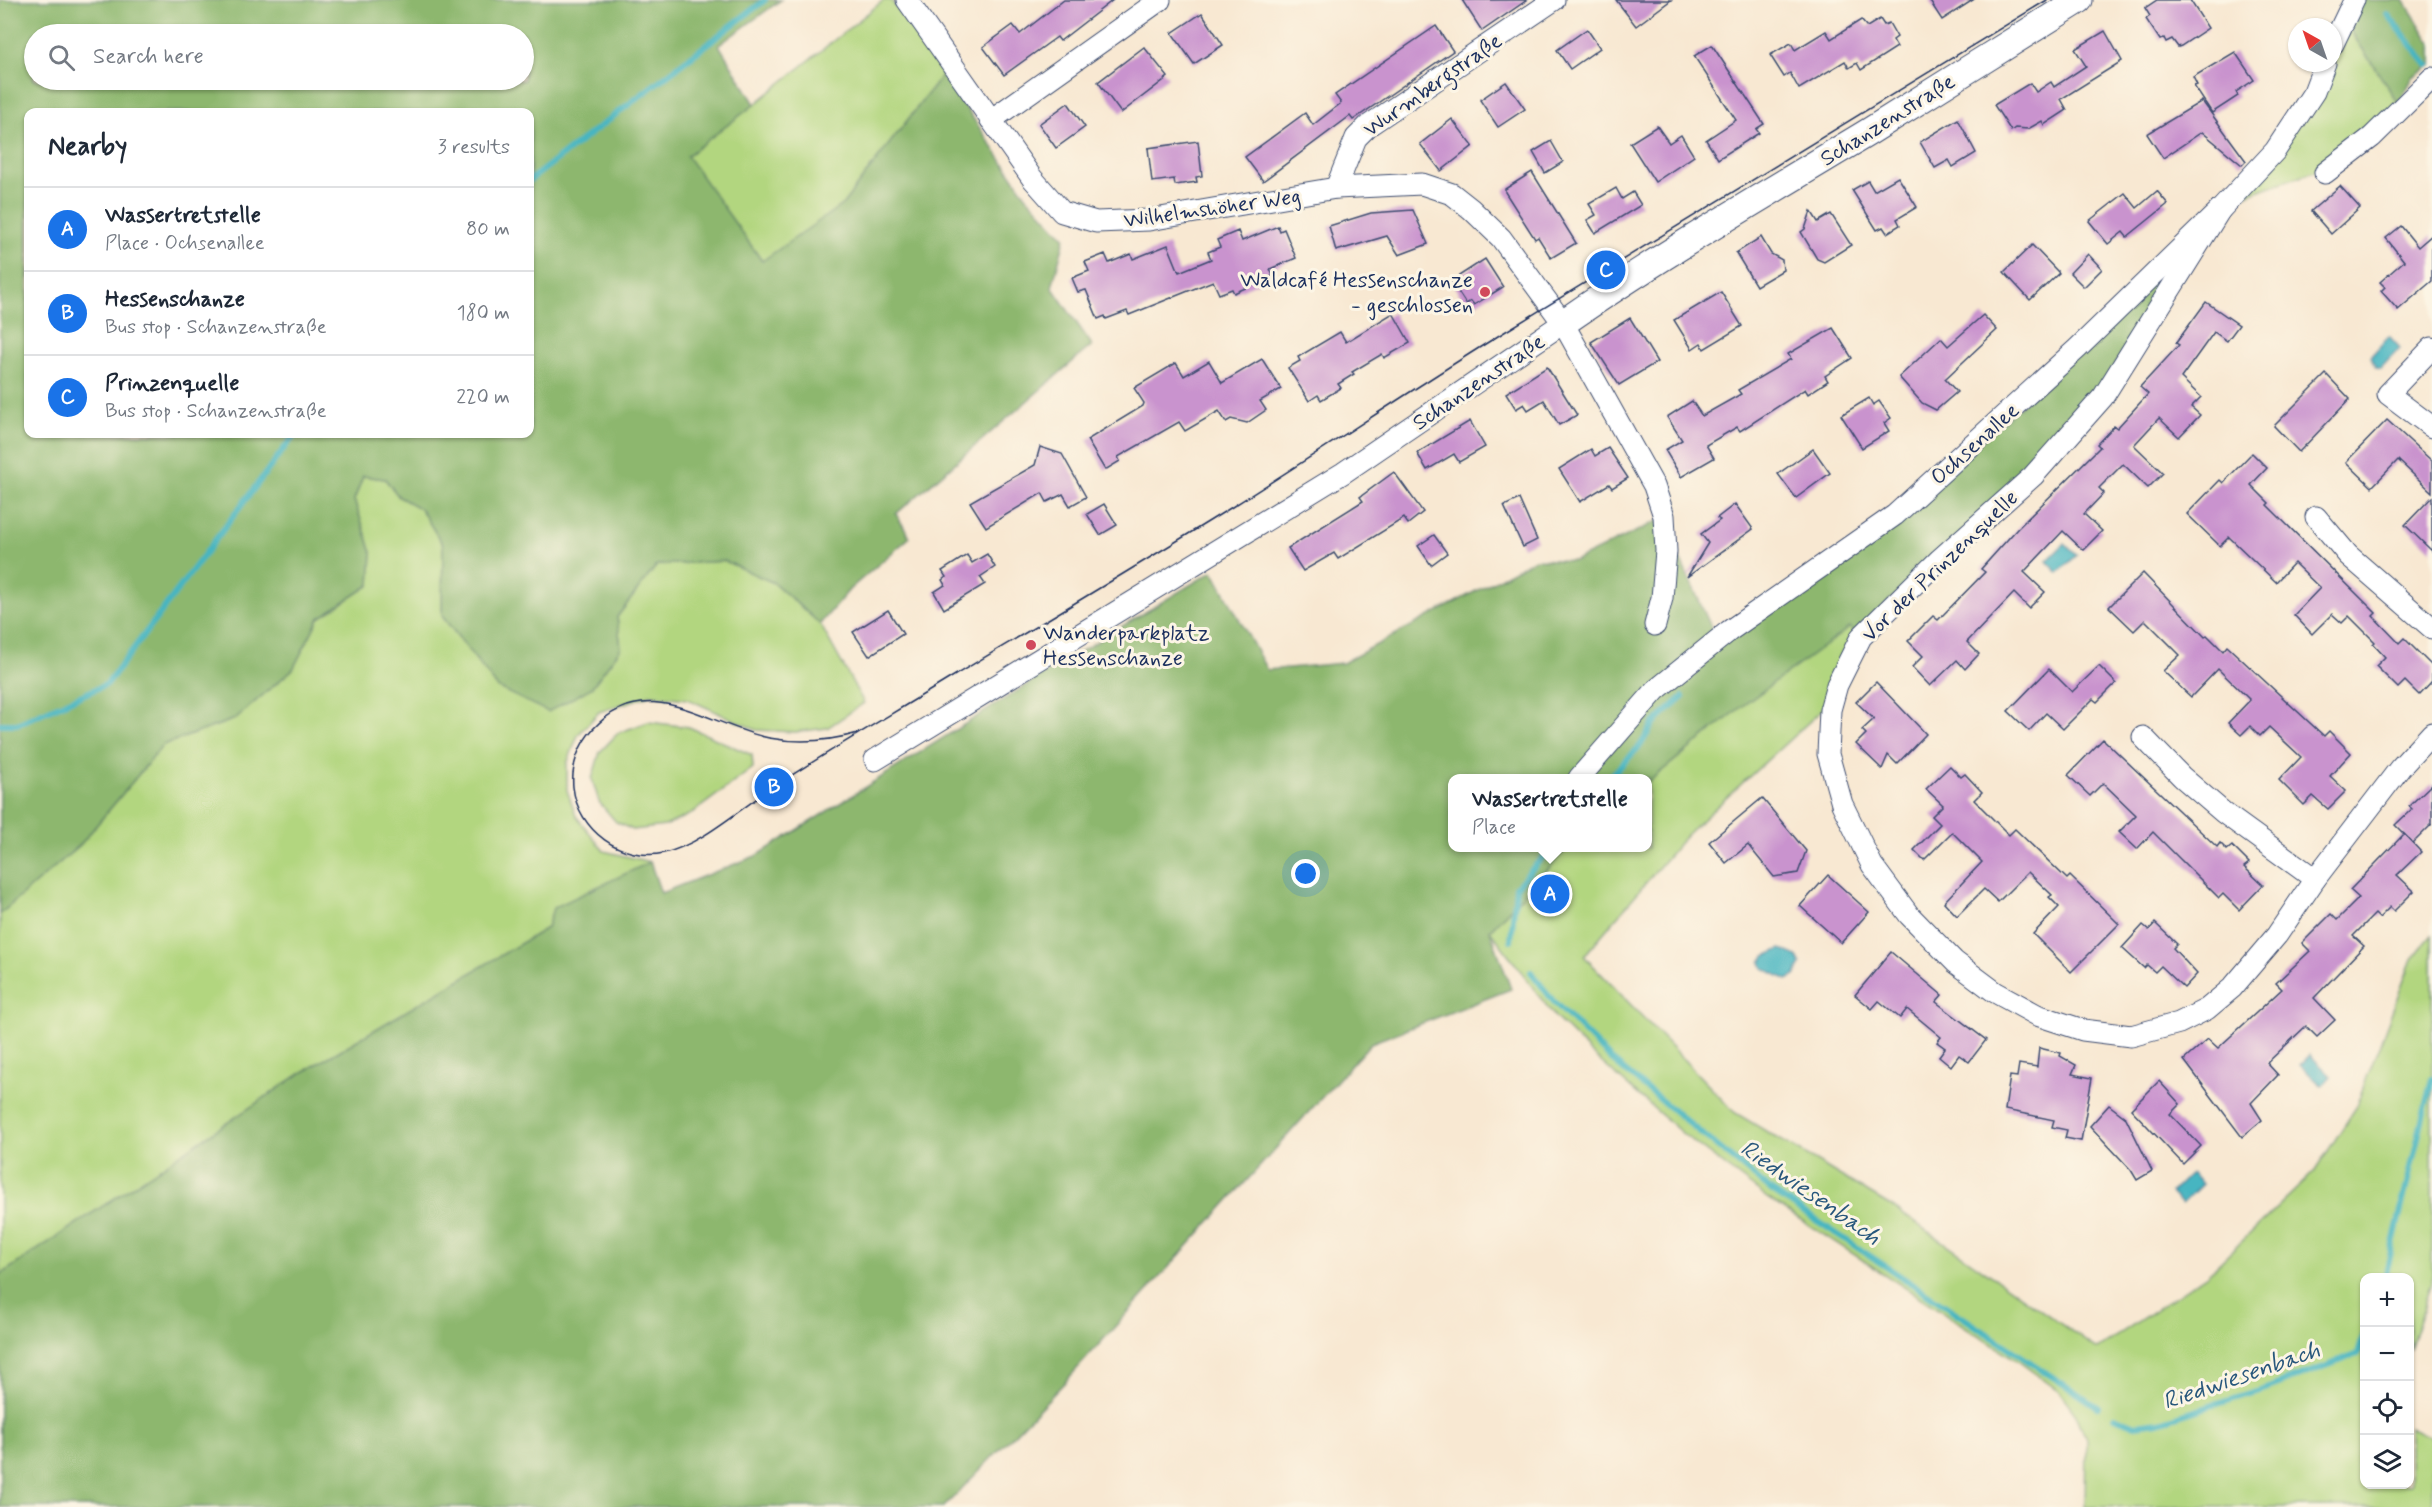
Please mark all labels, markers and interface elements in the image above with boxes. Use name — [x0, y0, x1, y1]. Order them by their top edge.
north arrow — [2288, 18, 2342, 72]
search box — [24, 24, 534, 90]
street label: Wurmbergstraße — [1358, 27, 1510, 146]
icon: search — [45, 41, 78, 74]
text: Search here — [93, 43, 204, 71]
street label: Schanzenstraße — [1815, 68, 1961, 173]
text: Nearby — [48, 130, 127, 164]
text: 3 results — [438, 134, 510, 161]
street label: Wilhelmshöher Weg — [1122, 183, 1303, 236]
text: Wassertretstelle — [105, 202, 261, 230]
text: A — [61, 216, 74, 243]
text: 80 m — [466, 216, 510, 243]
text: Place · Ochsenallee — [105, 230, 265, 257]
pin: C — [1586, 248, 1626, 292]
place label: Waldcafé Hessenschanze - geschlossen — [1240, 267, 1473, 321]
marker: Waldcafé Hessenschanze - geschlossen — [1478, 285, 1492, 299]
text: Hessenschanze — [105, 286, 245, 314]
text: B — [61, 300, 74, 327]
text: 180 m — [457, 300, 510, 327]
text: Bus stop · Schanzenstraße — [105, 314, 326, 341]
street label: Schanzenstraße — [1407, 328, 1551, 437]
text: Prinzenquelle — [105, 370, 240, 398]
text: C — [60, 384, 75, 411]
text: 220 m — [456, 384, 510, 411]
street label: Ochsenallee — [1925, 397, 2026, 492]
text: Bus stop · Schanzenstraße — [105, 398, 326, 425]
street label: Vor der Prinzenquelle — [1856, 484, 2025, 648]
place label: Wanderparkplatz Hessenschanze — [1043, 620, 1210, 673]
marker: Wanderparkplatz Hessenschanze — [1024, 638, 1038, 652]
pin: B — [754, 764, 794, 810]
popup — [1448, 774, 1652, 852]
text: Wassertretstelle — [1472, 786, 1628, 814]
text: Place — [1472, 814, 1516, 841]
your location — [1291, 859, 1320, 888]
pin: A — [1530, 872, 1570, 916]
water label: Riedwiesenbach — [1734, 1133, 1886, 1253]
map controls — [2360, 1273, 2414, 1489]
button: + — [2360, 1273, 2414, 1327]
button: − — [2360, 1327, 2414, 1381]
water label: Riedwiesenbach — [2159, 1335, 2324, 1418]
button: locate — [2360, 1381, 2414, 1435]
button: layers — [2360, 1435, 2414, 1489]

